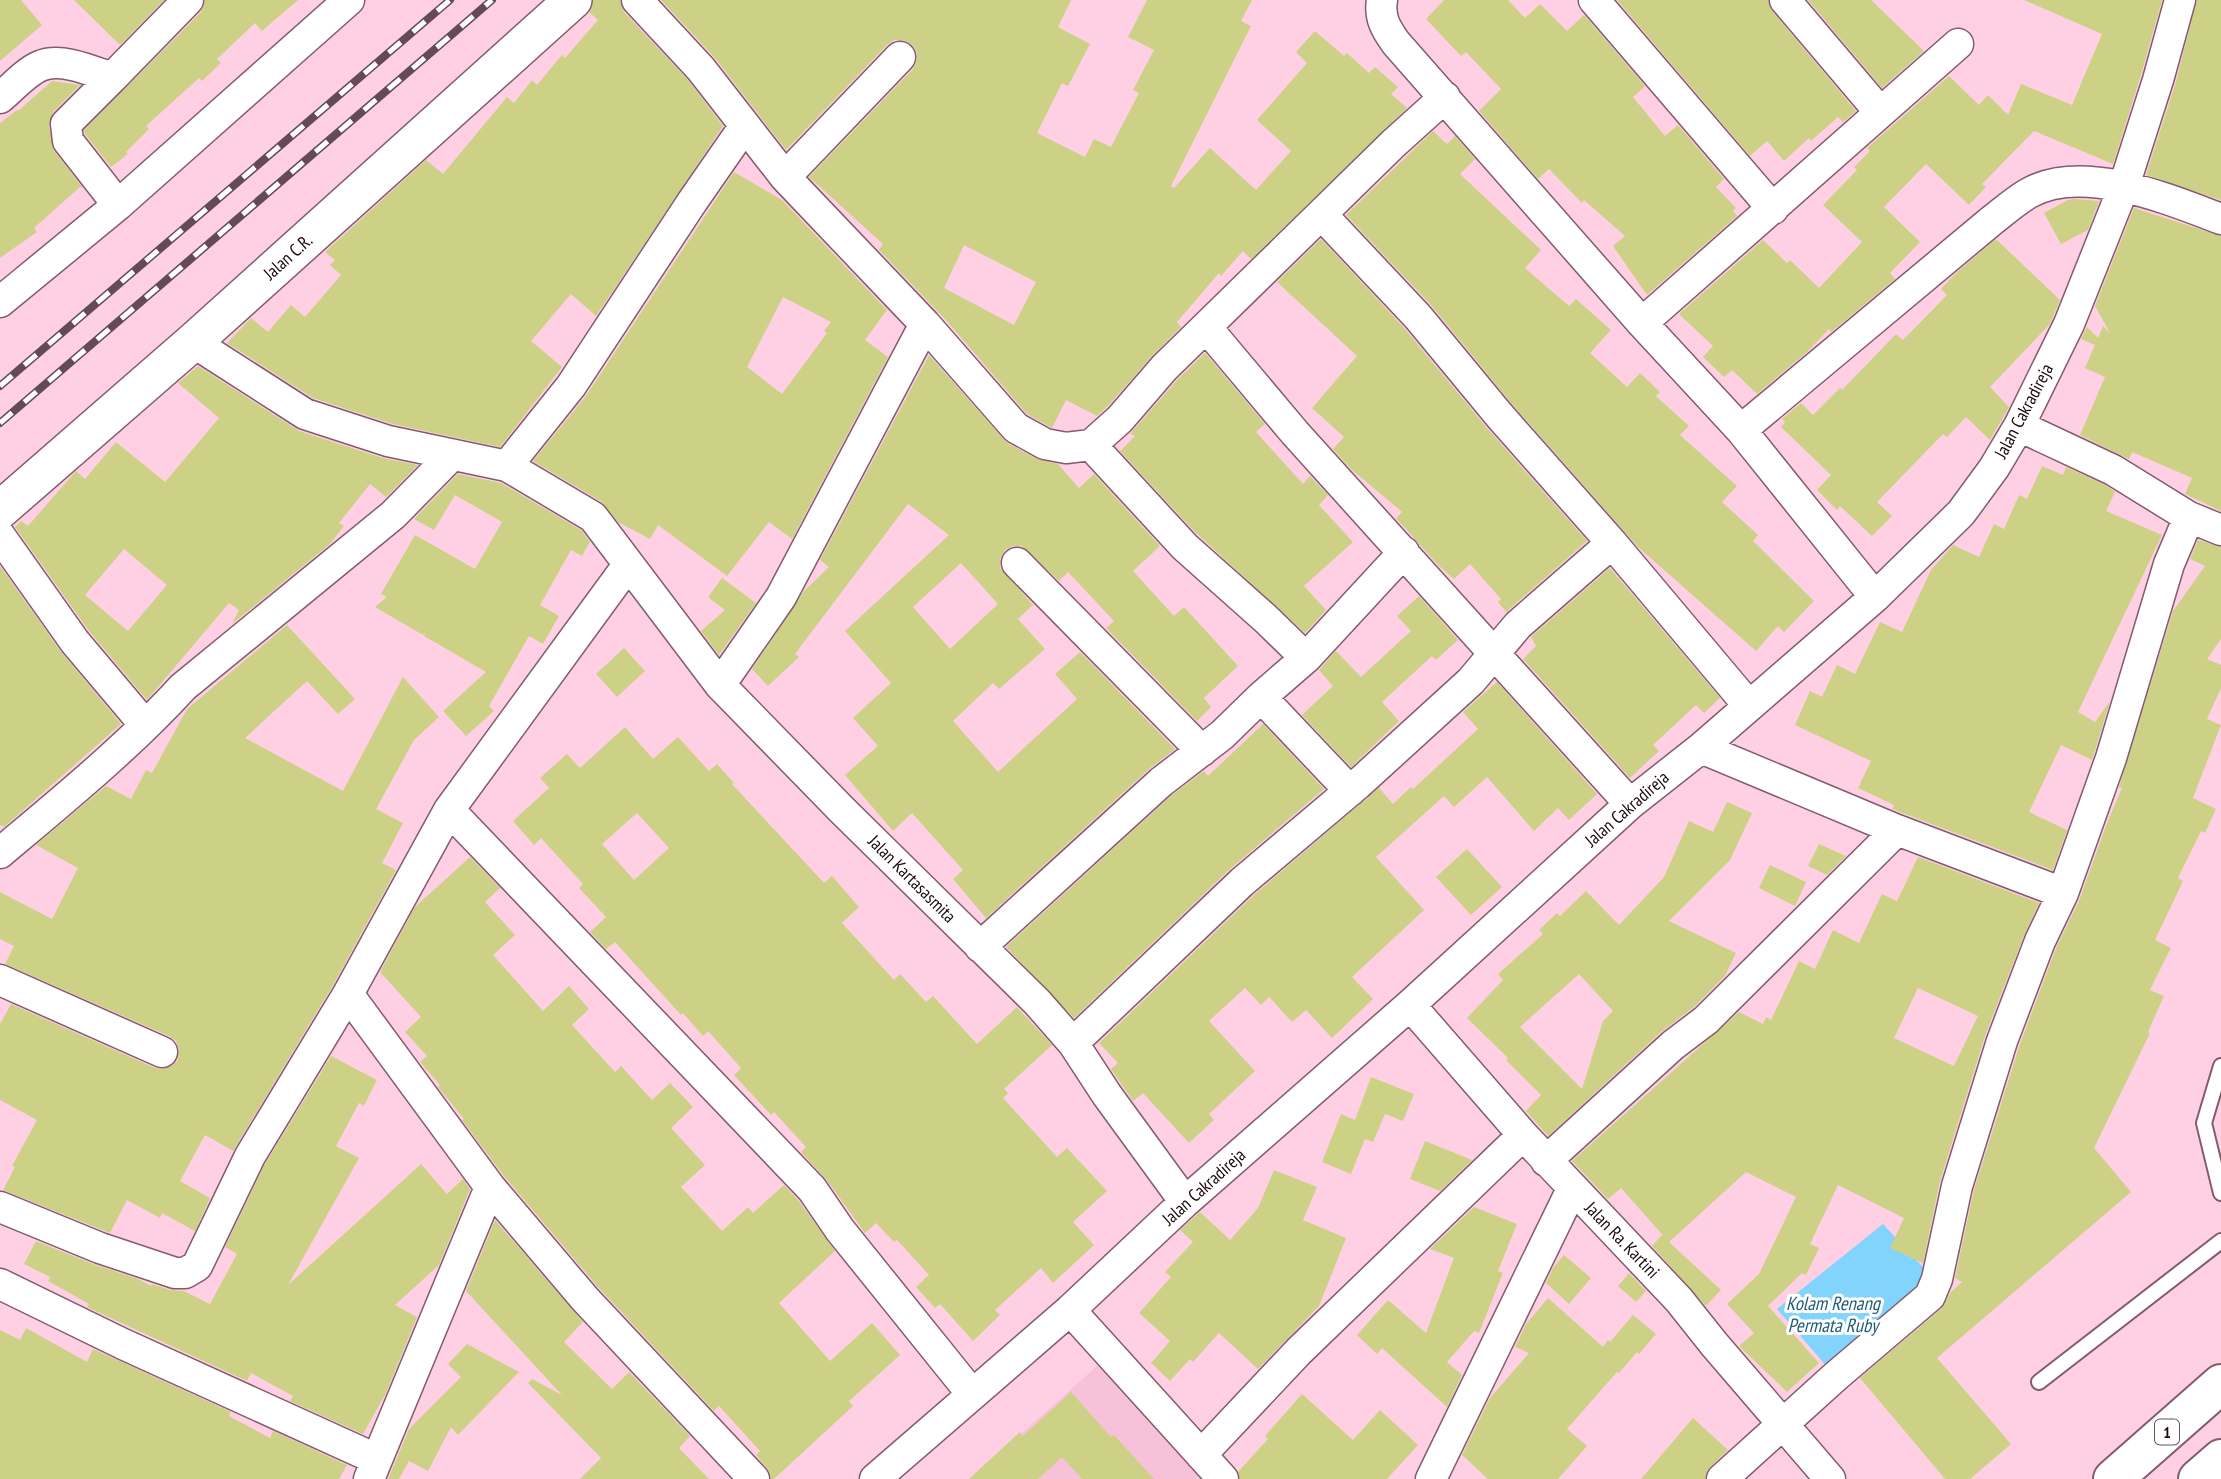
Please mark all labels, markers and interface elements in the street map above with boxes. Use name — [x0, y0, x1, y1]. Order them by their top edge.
street label: Jalan C.R. — [258, 229, 317, 285]
street label: Jalan Cakradireja — [1988, 359, 2058, 463]
street label: Jalan Cakradireja — [1579, 766, 1674, 852]
street label: Jalan Kartasasmita — [863, 829, 961, 927]
street label: Jalan Cakradireja — [1157, 1143, 1250, 1231]
street label: Jalan Ra. Kartini — [1579, 1196, 1665, 1283]
water label: Kolam Renang Permata Ruby — [1786, 1291, 1882, 1337]
road number: 1 — [2155, 1420, 2179, 1444]

